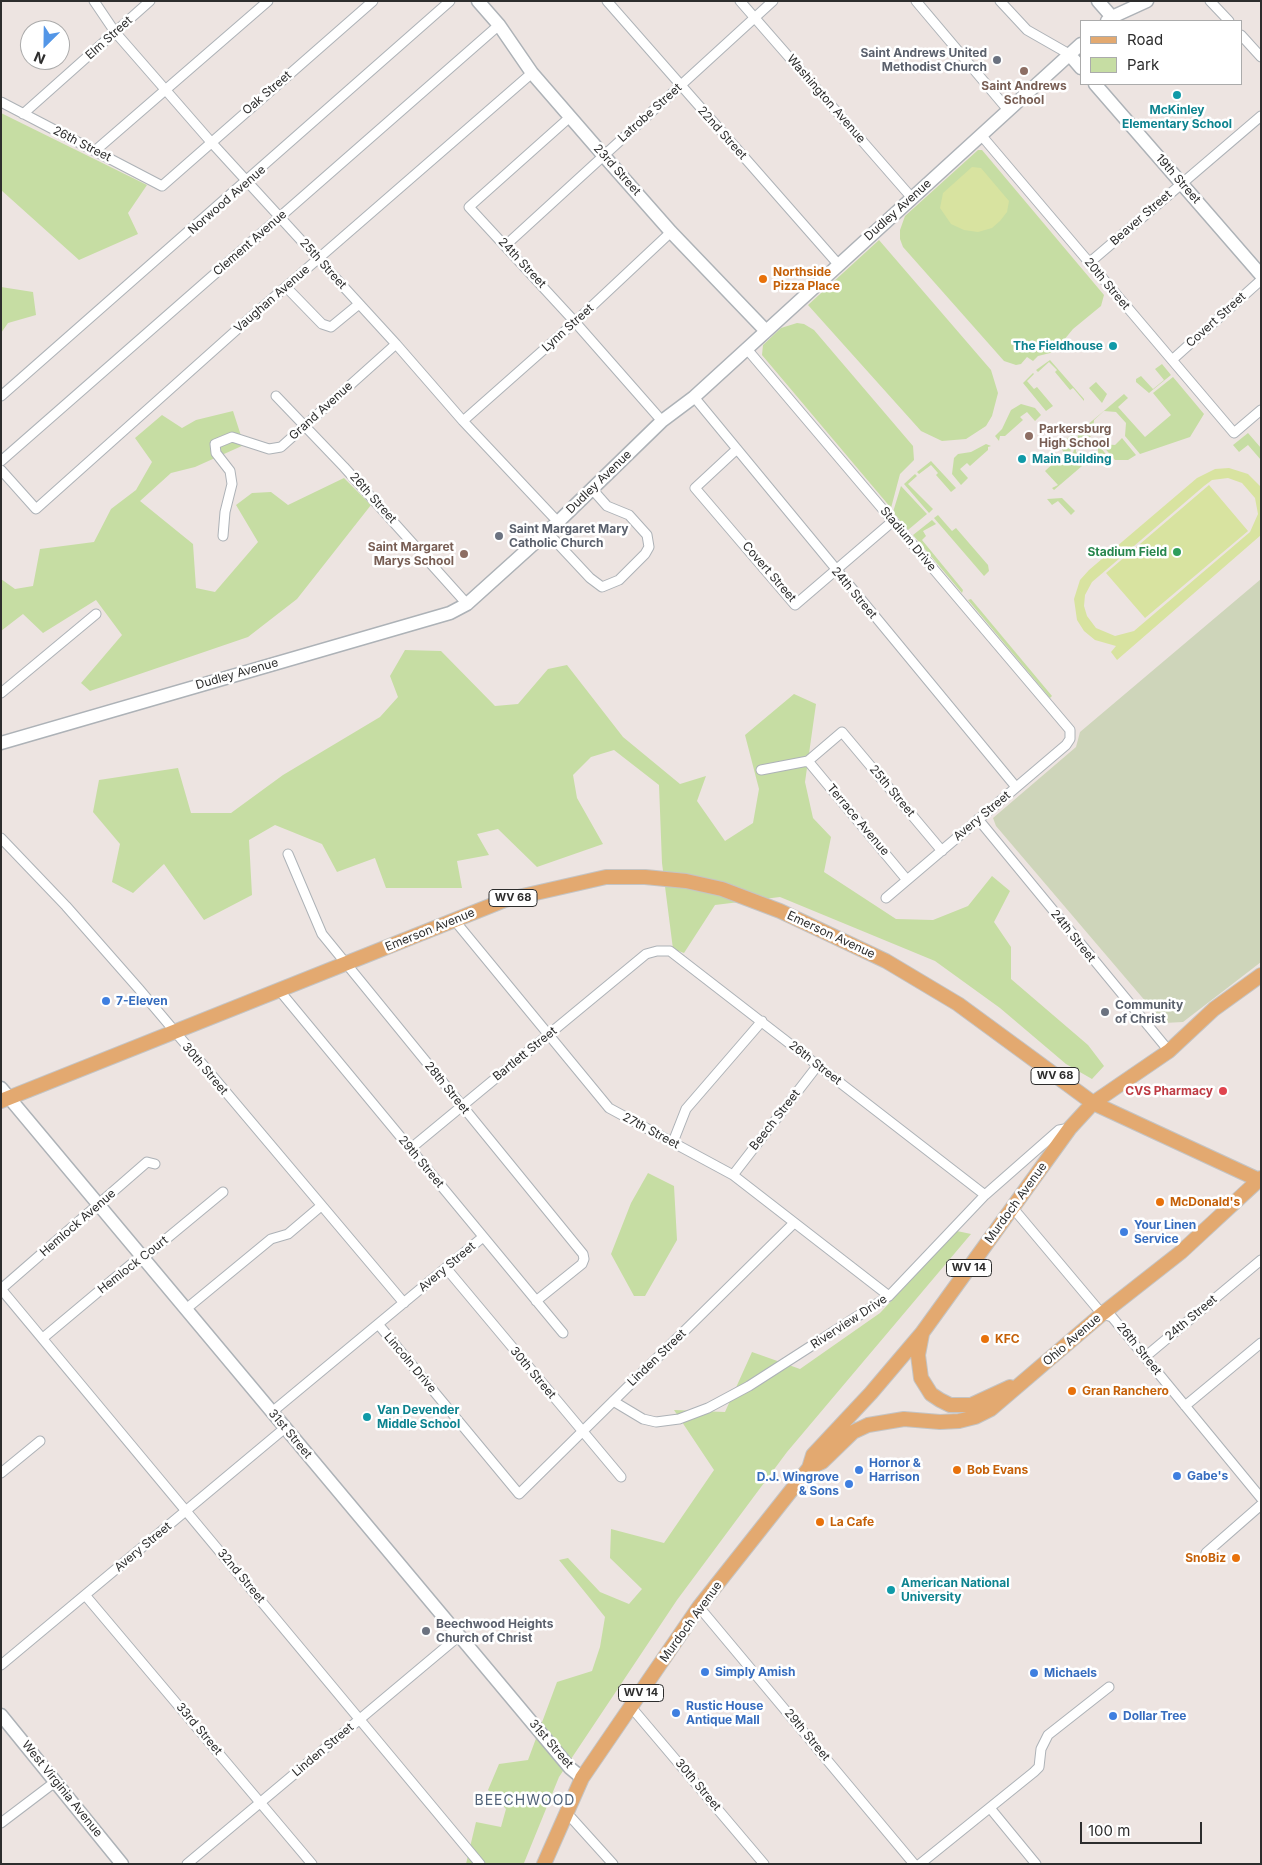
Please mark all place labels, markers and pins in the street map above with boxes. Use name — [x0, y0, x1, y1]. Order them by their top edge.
place label: Saint Andrews United Methodist Church — [860, 46, 987, 74]
marker: Saint Andrews United Methodist Church — [991, 54, 1003, 66]
marker: Saint Andrews School — [1018, 65, 1030, 77]
place label: Saint Andrews School — [981, 79, 1067, 107]
marker: McKinley Elementary School — [1171, 89, 1183, 101]
place label: McKinley Elementary School — [1122, 103, 1232, 131]
place label: Northside Pizza Place — [773, 265, 840, 293]
marker: Northside Pizza Place — [757, 273, 769, 285]
place label: The Fieldhouse — [1013, 339, 1103, 353]
marker: The Fieldhouse — [1107, 340, 1119, 352]
place label: Parkersburg High School — [1039, 422, 1111, 450]
marker: Parkersburg High School — [1023, 430, 1035, 442]
place label: Main Building — [1032, 452, 1111, 466]
marker: Main Building — [1016, 453, 1028, 465]
place label: Saint Margaret Mary Catholic Church — [509, 522, 628, 550]
marker: Saint Margaret Mary Catholic Church — [493, 530, 505, 542]
place label: Saint Margaret Marys School — [368, 540, 454, 568]
place label: Stadium Field — [1087, 545, 1167, 559]
marker: Stadium Field — [1171, 546, 1183, 558]
marker: Saint Margaret Marys School — [458, 548, 470, 560]
place label: 7-Eleven — [116, 994, 168, 1008]
marker: 7-Eleven — [100, 995, 112, 1007]
place label: Community of Christ — [1115, 998, 1183, 1026]
marker: Community of Christ — [1099, 1006, 1111, 1018]
place label: CVS Pharmacy — [1125, 1084, 1213, 1098]
marker: CVS Pharmacy — [1217, 1085, 1229, 1097]
place label: McDonald's — [1170, 1195, 1240, 1209]
marker: McDonald's — [1154, 1196, 1166, 1208]
place label: Your Linen Service — [1134, 1218, 1196, 1246]
marker: Your Linen Service — [1118, 1226, 1130, 1238]
place label: KFC — [995, 1332, 1020, 1346]
marker: KFC — [979, 1333, 991, 1345]
place label: Gran Ranchero — [1082, 1384, 1169, 1398]
marker: Gran Ranchero — [1066, 1385, 1078, 1397]
place label: Van Devender Middle School — [377, 1403, 460, 1431]
marker: Van Devender Middle School — [361, 1411, 373, 1423]
place label: Hornor & Harrison — [869, 1456, 921, 1484]
place label: Bob Evans — [967, 1463, 1028, 1477]
marker: Hornor & Harrison — [853, 1464, 865, 1476]
marker: Bob Evans — [951, 1464, 963, 1476]
place label: Gabe's — [1187, 1469, 1228, 1483]
place label: D.J. Wingrove & Sons — [757, 1470, 839, 1498]
marker: Gabe's — [1171, 1470, 1183, 1482]
marker: D.J. Wingrove & Sons — [843, 1478, 855, 1490]
place label: La Cafe — [830, 1515, 874, 1529]
marker: La Cafe — [814, 1516, 826, 1528]
place label: SnoBiz — [1185, 1551, 1226, 1565]
marker: SnoBiz — [1230, 1552, 1242, 1564]
place label: American National University — [901, 1576, 1010, 1604]
marker: American National University — [885, 1584, 897, 1596]
place label: Beechwood Heights Church of Christ — [436, 1617, 553, 1645]
marker: Beechwood Heights Church of Christ — [420, 1625, 432, 1637]
place label: Simply Amish — [715, 1665, 795, 1679]
marker: Simply Amish — [699, 1666, 711, 1678]
place label: Michaels — [1044, 1666, 1097, 1680]
marker: Michaels — [1028, 1667, 1040, 1679]
place label: Rustic House Antique Mall — [686, 1699, 763, 1727]
marker: Rustic House Antique Mall — [670, 1707, 682, 1719]
place label: Dollar Tree — [1123, 1709, 1186, 1723]
marker: Dollar Tree — [1107, 1710, 1119, 1722]

